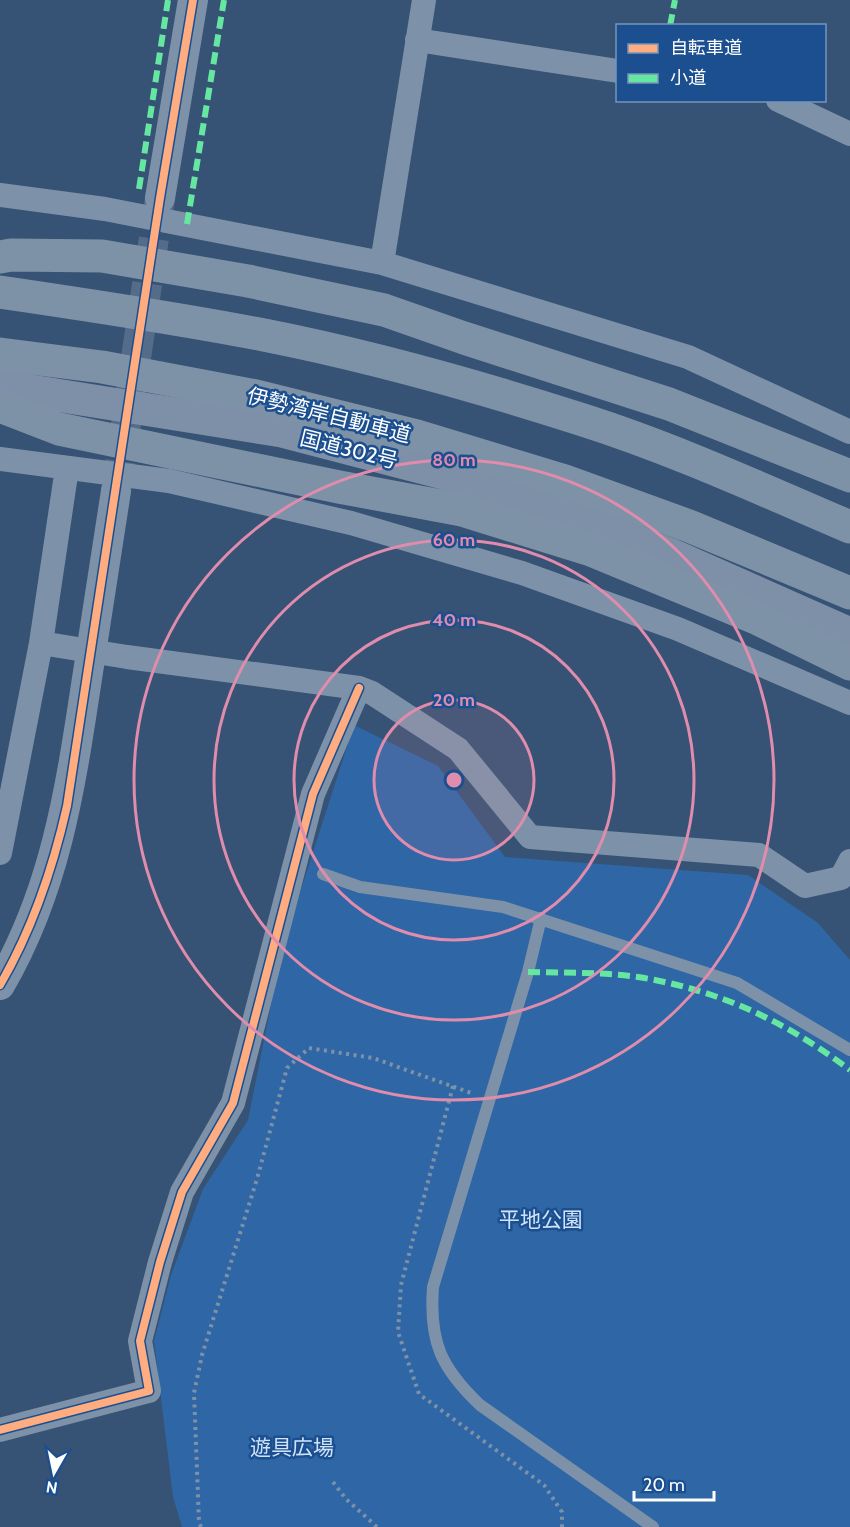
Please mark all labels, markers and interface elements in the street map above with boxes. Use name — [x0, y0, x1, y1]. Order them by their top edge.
legend — [616, 24, 826, 102]
text: 自転車道 — [670, 37, 742, 59]
text: 小道 — [670, 67, 706, 89]
street label: 伊勢湾岸自動車道 — [244, 383, 414, 447]
street label: 国道302号 — [297, 425, 401, 473]
text: 80 m — [432, 449, 476, 471]
text: 60 m — [433, 529, 475, 551]
text: 40 m — [432, 609, 476, 631]
text: 20 m — [433, 689, 475, 711]
centre of rings — [444, 770, 464, 790]
park label: 平地公園 — [499, 1207, 583, 1232]
park label: 遊具広場 — [250, 1435, 334, 1460]
north arrow — [24, 1443, 84, 1503]
scale bar — [634, 1464, 714, 1502]
text: 20 m — [643, 1474, 685, 1496]
text: N — [45, 1477, 59, 1498]

